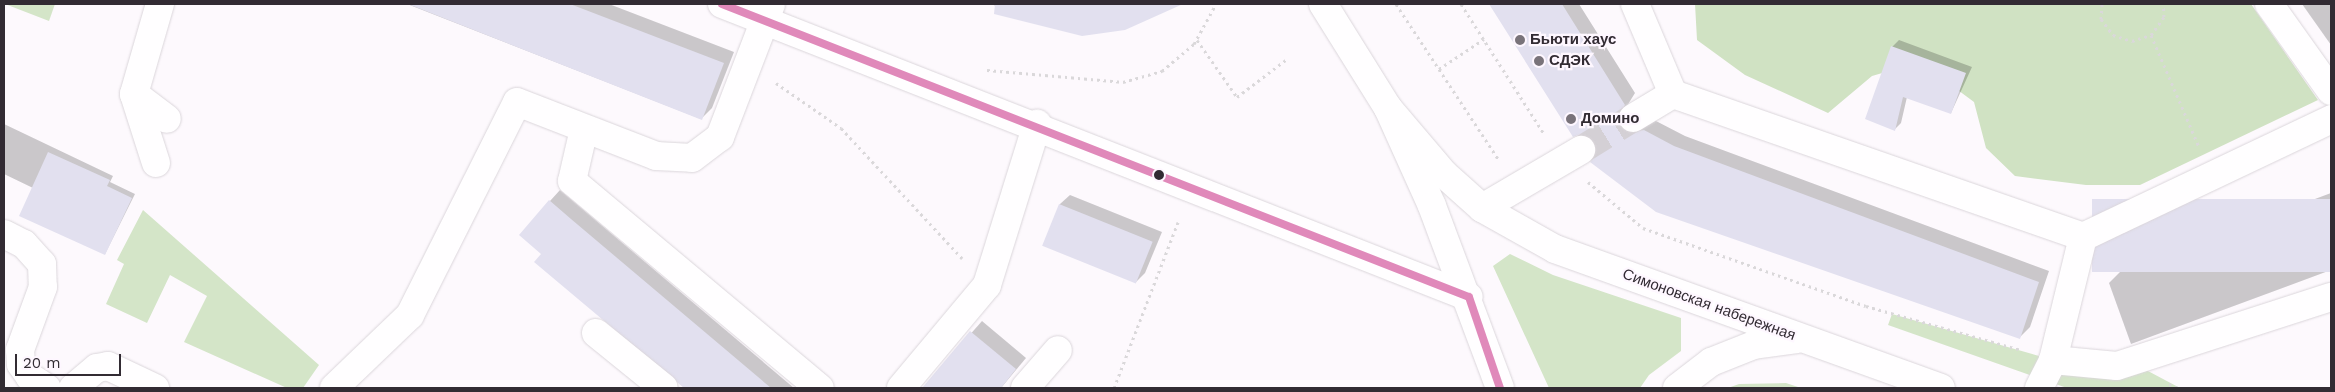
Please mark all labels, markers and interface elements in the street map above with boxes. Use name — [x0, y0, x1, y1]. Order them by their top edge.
place label: Бьюти хаус — [1530, 31, 1616, 49]
marker: Бьюти хаус — [1514, 34, 1526, 46]
place label: СДЭК — [1549, 52, 1590, 70]
marker: СДЭК — [1533, 55, 1545, 67]
place label: Домино — [1581, 110, 1639, 128]
marker: Домино — [1565, 113, 1577, 125]
unlabelled marker — [1154, 170, 1164, 180]
street label: Симоновская набережная — [1620, 265, 1798, 345]
scale bar — [18, 344, 124, 376]
text: 20 m — [23, 354, 61, 372]

